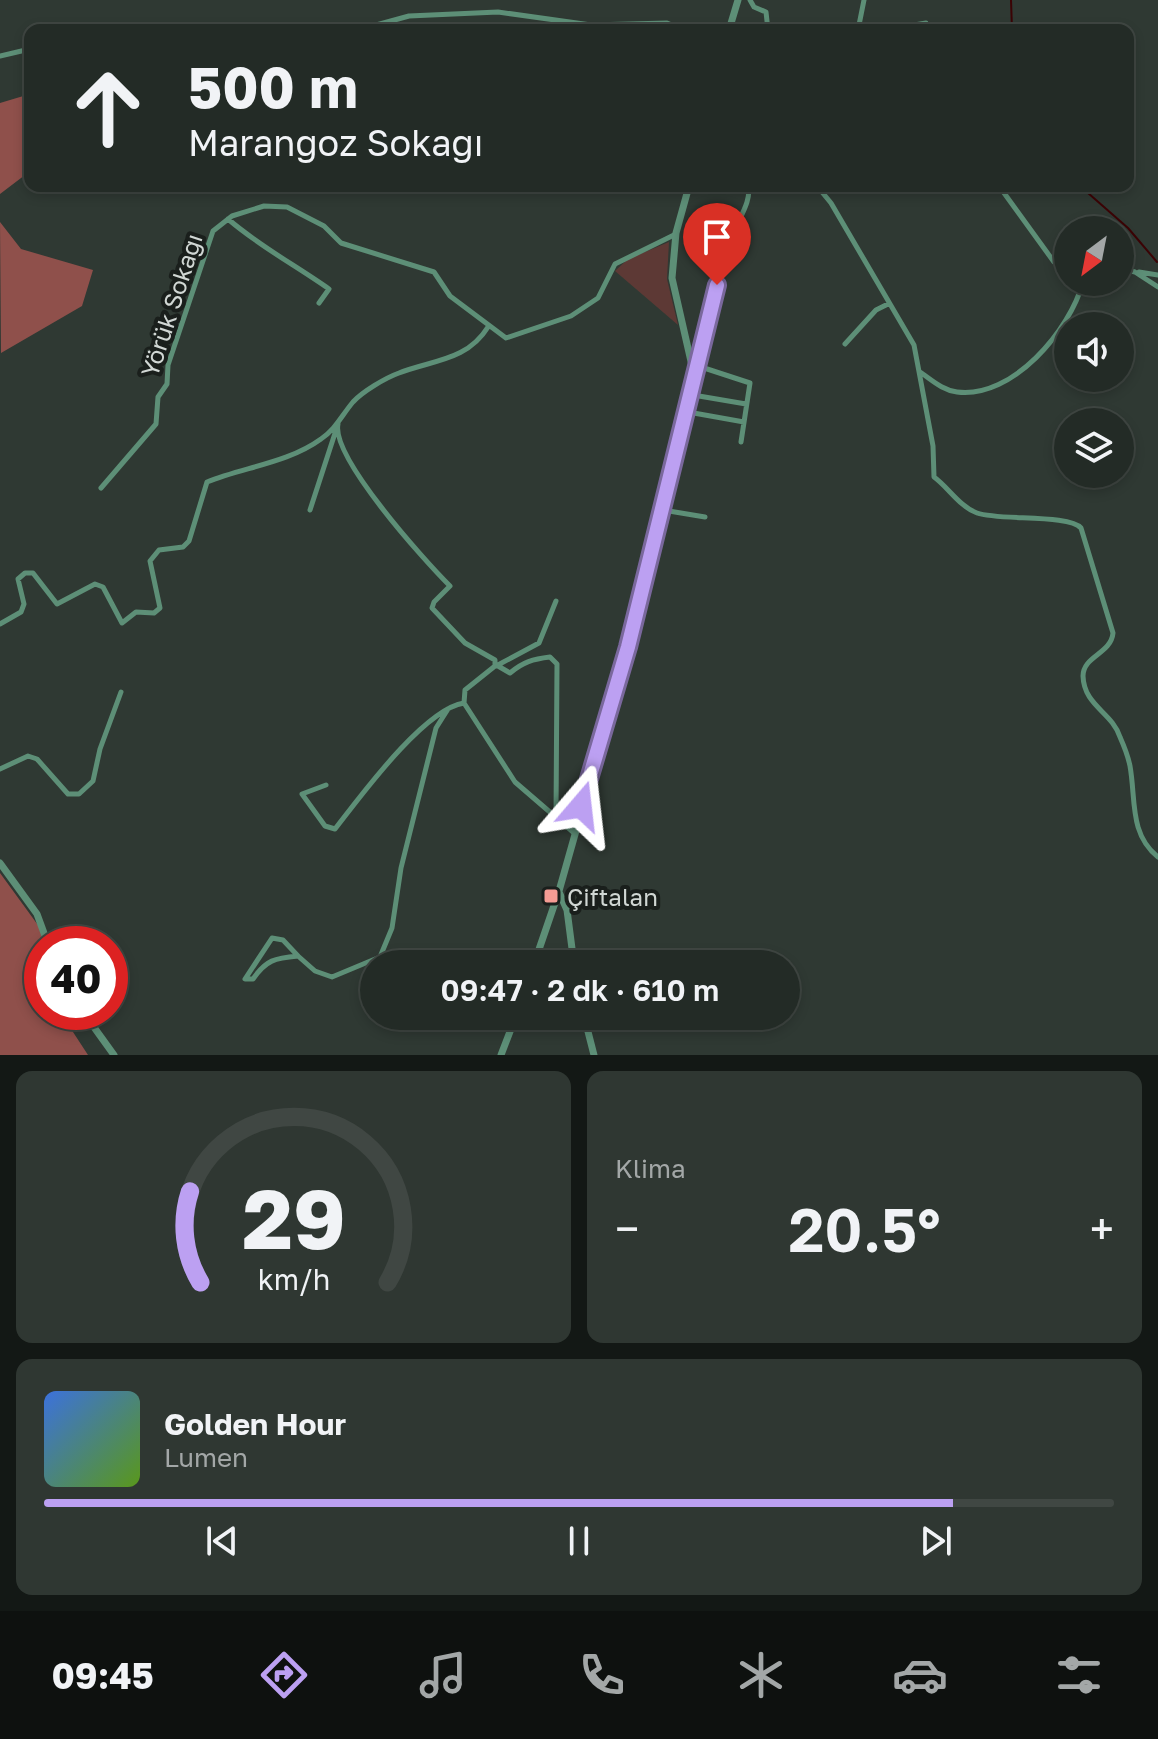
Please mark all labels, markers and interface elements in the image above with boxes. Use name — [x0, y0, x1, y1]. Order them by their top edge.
text: 500 m — [188, 53, 358, 120]
icon: ahead — [56, 56, 160, 160]
text: Marangoz Sokağı — [188, 121, 483, 164]
pin — [683, 203, 751, 285]
icon: arrive — [695, 215, 739, 259]
north arrow — [1054, 216, 1134, 296]
map controls — [1054, 216, 1134, 488]
street label: Yörük Sokağı — [134, 230, 208, 380]
button: sound — [1054, 312, 1134, 392]
button: layers — [1054, 408, 1134, 488]
position arrow — [539, 764, 623, 848]
place label: Çiftalan — [567, 882, 658, 911]
marker: Çiftalan — [542, 887, 560, 905]
speed limit sign: 40 — [24, 926, 128, 1030]
text: 09:47 · 2 dk · 610 m — [441, 972, 719, 1008]
text: Klima — [615, 1153, 686, 1184]
text: 29 — [242, 1167, 345, 1267]
text: 20.5° — [788, 1193, 941, 1265]
text: − — [615, 1202, 639, 1255]
text: + — [1090, 1202, 1114, 1255]
text: km/h — [257, 1262, 330, 1296]
text: Golden Hour — [164, 1406, 346, 1442]
text: Lumen — [164, 1442, 248, 1473]
icon: previous — [200, 1519, 244, 1563]
icon: pause — [557, 1519, 601, 1563]
icon: next — [914, 1519, 958, 1563]
icon: directions — [256, 1647, 312, 1703]
icon: music — [415, 1647, 471, 1703]
icon: phone — [574, 1647, 630, 1703]
icon: climate — [733, 1647, 789, 1703]
icon: car — [892, 1647, 948, 1703]
icon: filters — [1051, 1647, 1107, 1703]
text: 09:45 — [51, 1654, 154, 1697]

